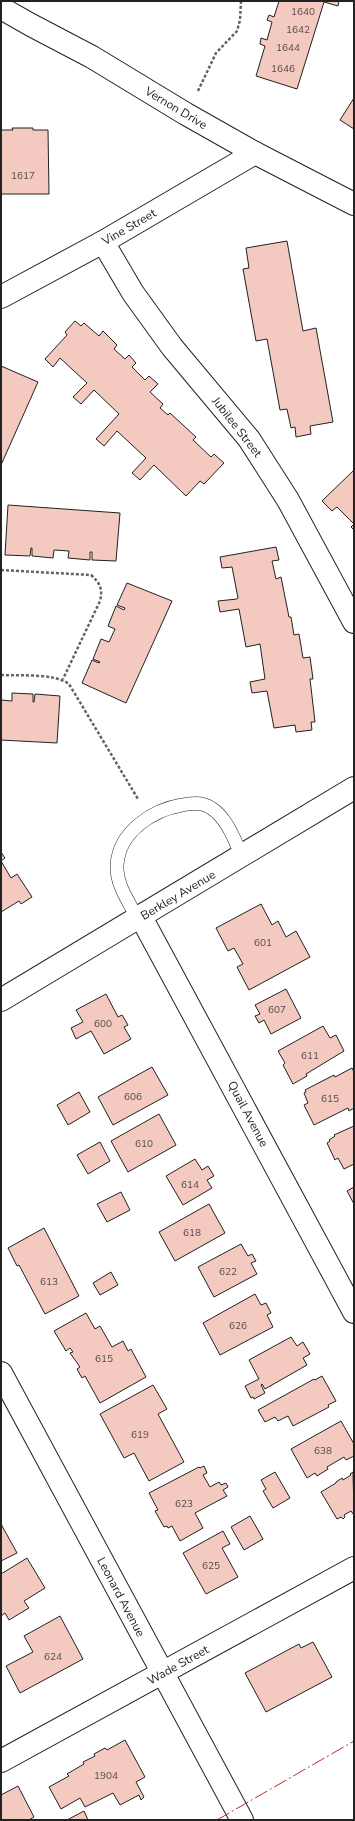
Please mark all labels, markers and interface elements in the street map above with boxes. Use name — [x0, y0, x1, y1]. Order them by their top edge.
house number: 1640 — [291, 5, 315, 19]
house number: 1642 — [286, 23, 310, 37]
house number: 1644 — [276, 41, 300, 55]
house number: 1646 — [271, 62, 295, 76]
street label: Vernon Drive — [141, 83, 210, 133]
house number: 1617 — [11, 169, 35, 183]
street label: Vine Street — [98, 205, 160, 249]
street label: Jubilee Street — [208, 393, 266, 461]
street label: Berkley Avenue — [138, 866, 218, 924]
house number: 601 — [254, 936, 272, 950]
house number: 607 — [268, 1003, 286, 1017]
house number: 600 — [94, 1017, 112, 1031]
house number: 611 — [301, 1049, 319, 1063]
street label: Quail Avenue — [224, 1078, 272, 1150]
house number: 606 — [124, 1090, 142, 1104]
house number: 615 — [321, 1092, 339, 1106]
house number: 610 — [135, 1137, 153, 1151]
house number: 614 — [181, 1178, 199, 1192]
house number: 618 — [183, 1226, 201, 1240]
house number: 622 — [219, 1265, 237, 1279]
house number: 613 — [40, 1275, 58, 1289]
house number: 626 — [229, 1319, 247, 1333]
house number: 615 — [95, 1352, 113, 1366]
house number: 619 — [131, 1428, 149, 1442]
house number: 638 — [314, 1444, 332, 1458]
house number: 623 — [175, 1497, 193, 1511]
street label: Leonard Avenue — [93, 1554, 149, 1640]
house number: 625 — [202, 1559, 220, 1573]
street label: Wade Street — [144, 1641, 212, 1689]
house number: 624 — [44, 1650, 62, 1664]
house number: 1904 — [94, 1769, 118, 1783]

